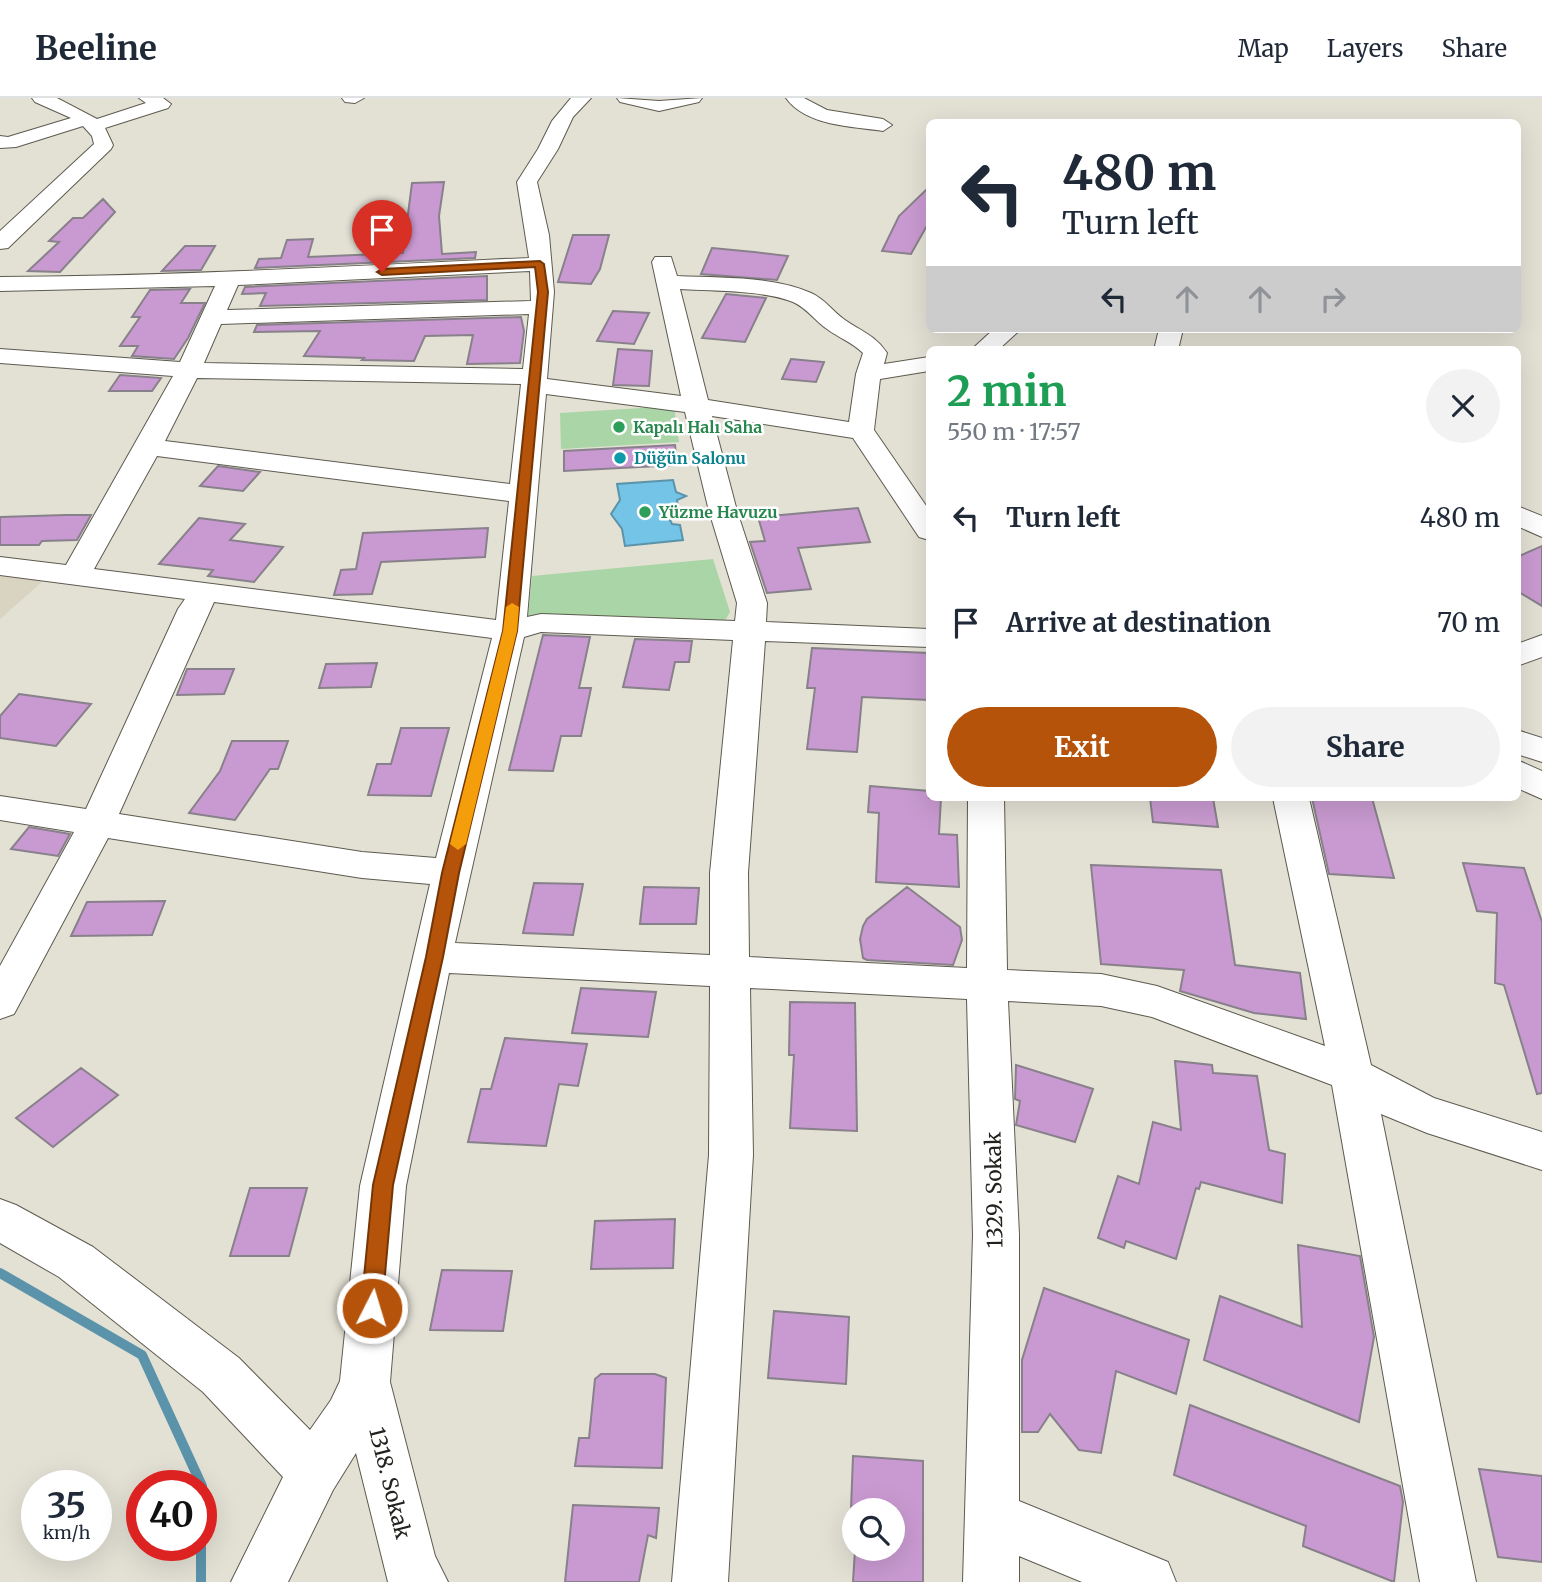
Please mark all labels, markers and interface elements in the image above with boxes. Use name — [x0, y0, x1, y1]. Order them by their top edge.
text: Beeline — [35, 28, 157, 69]
text: Map — [1238, 33, 1289, 64]
text: Layers — [1327, 33, 1403, 64]
text: Share — [1441, 33, 1507, 64]
text: 480 m — [1062, 142, 1216, 203]
icon: left — [947, 147, 1038, 238]
pin — [352, 200, 412, 272]
text: Turn left — [1062, 203, 1199, 243]
icon: arrive — [363, 211, 401, 249]
icon: left — [1095, 280, 1133, 318]
icon: ahead — [1168, 280, 1206, 318]
icon: ahead — [1241, 280, 1279, 318]
icon: right — [1314, 280, 1352, 318]
text: 2 min — [947, 365, 1067, 417]
button: close — [1426, 369, 1500, 443]
place label: Kapalı Halı Saha — [633, 417, 762, 437]
text: 550 m · 17:57 — [947, 417, 1081, 446]
marker: Kapalı Halı Saha — [611, 419, 627, 435]
place label: Düğün Salonu — [634, 448, 746, 468]
marker: Düğün Salonu — [612, 450, 628, 466]
icon: left — [947, 499, 985, 537]
text: Turn left — [1006, 501, 1120, 534]
text: 480 m — [1420, 501, 1500, 534]
place label: Yüzme Havuzu — [658, 502, 778, 522]
marker: Yüzme Havuzu — [637, 504, 653, 520]
icon: arrive — [947, 604, 985, 642]
text: Arrive at destination — [1006, 606, 1271, 639]
text: 70 m — [1437, 606, 1500, 639]
button: Exit — [947, 707, 1217, 787]
button: Share — [1231, 707, 1500, 787]
street label: 1329. Sokak — [979, 1131, 1009, 1248]
position arrow — [335, 1271, 409, 1345]
street label: 1318. Sokak — [363, 1424, 417, 1542]
speed limit sign: 40 — [126, 1470, 217, 1561]
text: 35 — [47, 1484, 86, 1528]
map controls — [842, 1498, 905, 1561]
button: search — [842, 1498, 905, 1561]
text: km/h — [43, 1521, 90, 1544]

